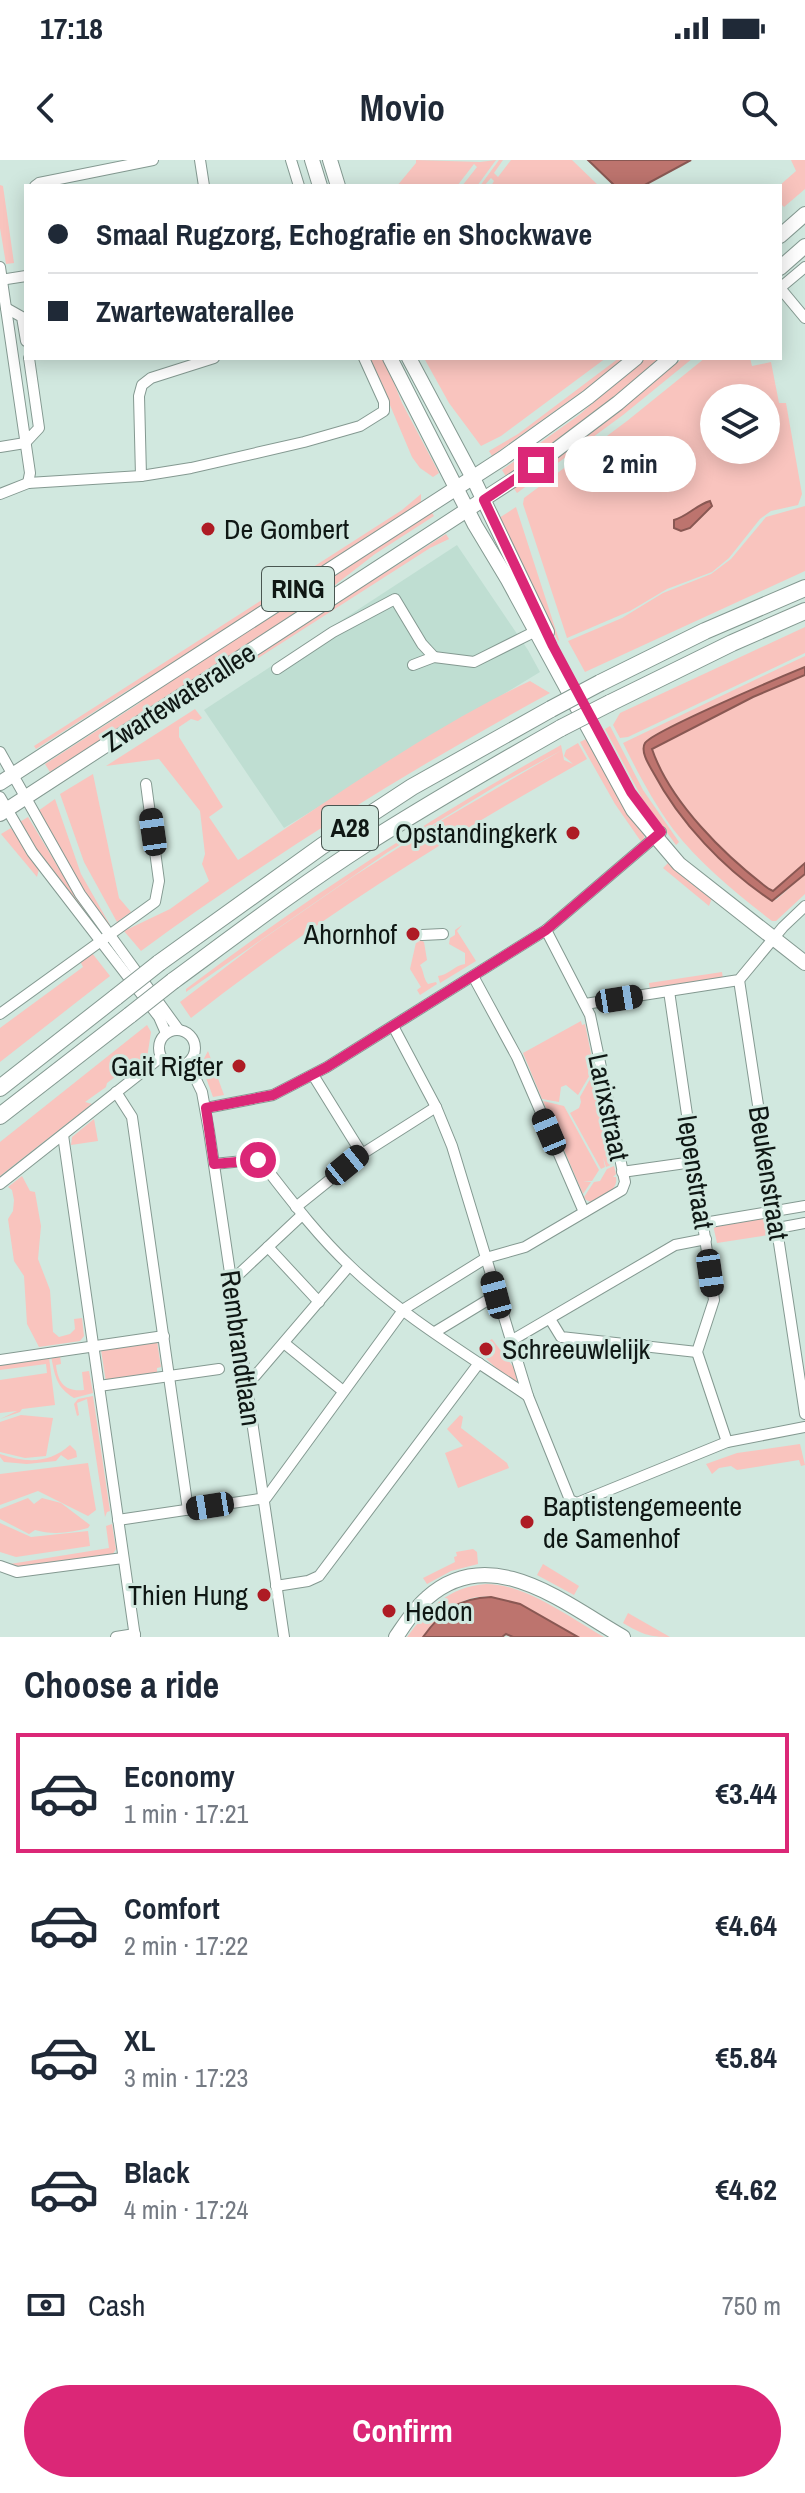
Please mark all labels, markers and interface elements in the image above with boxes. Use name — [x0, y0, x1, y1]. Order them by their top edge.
text: 17:18 — [40, 8, 103, 48]
text: Movio — [360, 84, 445, 132]
icon: back — [24, 86, 68, 130]
icon: search — [737, 86, 781, 130]
text: Smaal Rugzorg, Echografie en Shockwave — [96, 214, 592, 254]
text: Zwartewaterallee — [96, 291, 294, 331]
map controls — [700, 384, 780, 464]
button: layers — [700, 384, 780, 464]
callout: 2 min — [564, 437, 696, 493]
text: 2 min — [602, 446, 658, 481]
route end — [518, 447, 554, 483]
place label: De Gombert — [224, 510, 349, 548]
marker: De Gombert — [199, 520, 217, 538]
road number: RING — [262, 567, 334, 611]
street label: Zwartewaterallee — [95, 633, 263, 761]
road number: A28 — [322, 806, 378, 850]
car — [138, 807, 168, 857]
place label: Opstandingkerk — [395, 814, 558, 852]
marker: Opstandingkerk — [564, 824, 582, 842]
place label: Ahornhof — [303, 915, 398, 953]
marker: Ahornhof — [404, 925, 422, 943]
car — [593, 983, 645, 1015]
place label: Gait Rigter — [111, 1047, 223, 1085]
street label: Larixstraat — [579, 1050, 639, 1164]
marker: Gait Rigter — [230, 1057, 248, 1075]
street label: Beukenstraat — [740, 1103, 798, 1243]
car — [529, 1105, 569, 1159]
street label: Iepenstraat — [668, 1112, 724, 1232]
car — [321, 1141, 373, 1189]
route start — [240, 1142, 276, 1178]
car — [695, 1248, 725, 1298]
street label: Rembrandtlaan — [211, 1268, 271, 1428]
car — [478, 1269, 514, 1321]
place label: Schreeuwlelijk — [502, 1330, 651, 1368]
marker: Schreeuwlelijk — [477, 1340, 495, 1358]
place label: Baptistengemeente de Samenhof — [543, 1487, 742, 1557]
car — [184, 1490, 236, 1522]
marker: Baptistengemeente de Samenhof — [518, 1513, 536, 1531]
place label: Thien Hung — [128, 1576, 248, 1614]
marker: Thien Hung — [255, 1586, 273, 1604]
place label: Hedon — [405, 1592, 473, 1630]
marker: Hedon — [380, 1602, 398, 1620]
text: Choose a ride — [24, 1661, 219, 1709]
text: Economy — [124, 1756, 235, 1796]
icon: car — [28, 1757, 100, 1829]
text: €3.44 — [715, 1773, 777, 1813]
text: 1 min · 17:21 — [124, 1796, 248, 1831]
text: Comfort — [124, 1888, 220, 1928]
icon: car — [28, 1889, 100, 1961]
text: €4.64 — [715, 1905, 777, 1945]
text: 2 min · 17:22 — [124, 1928, 248, 1963]
text: XL — [124, 2020, 155, 2060]
icon: car — [28, 2021, 100, 2093]
text: €5.84 — [715, 2037, 777, 2077]
text: 3 min · 17:23 — [124, 2060, 248, 2095]
text: Black — [124, 2152, 190, 2192]
icon: car — [28, 2153, 100, 2225]
text: €4.62 — [715, 2169, 777, 2209]
text: 4 min · 17:24 — [124, 2192, 248, 2227]
icon: cash — [24, 2283, 68, 2327]
text: Cash — [88, 2285, 145, 2325]
text: 750 m — [722, 2288, 781, 2323]
button: Confirm — [24, 2385, 781, 2477]

